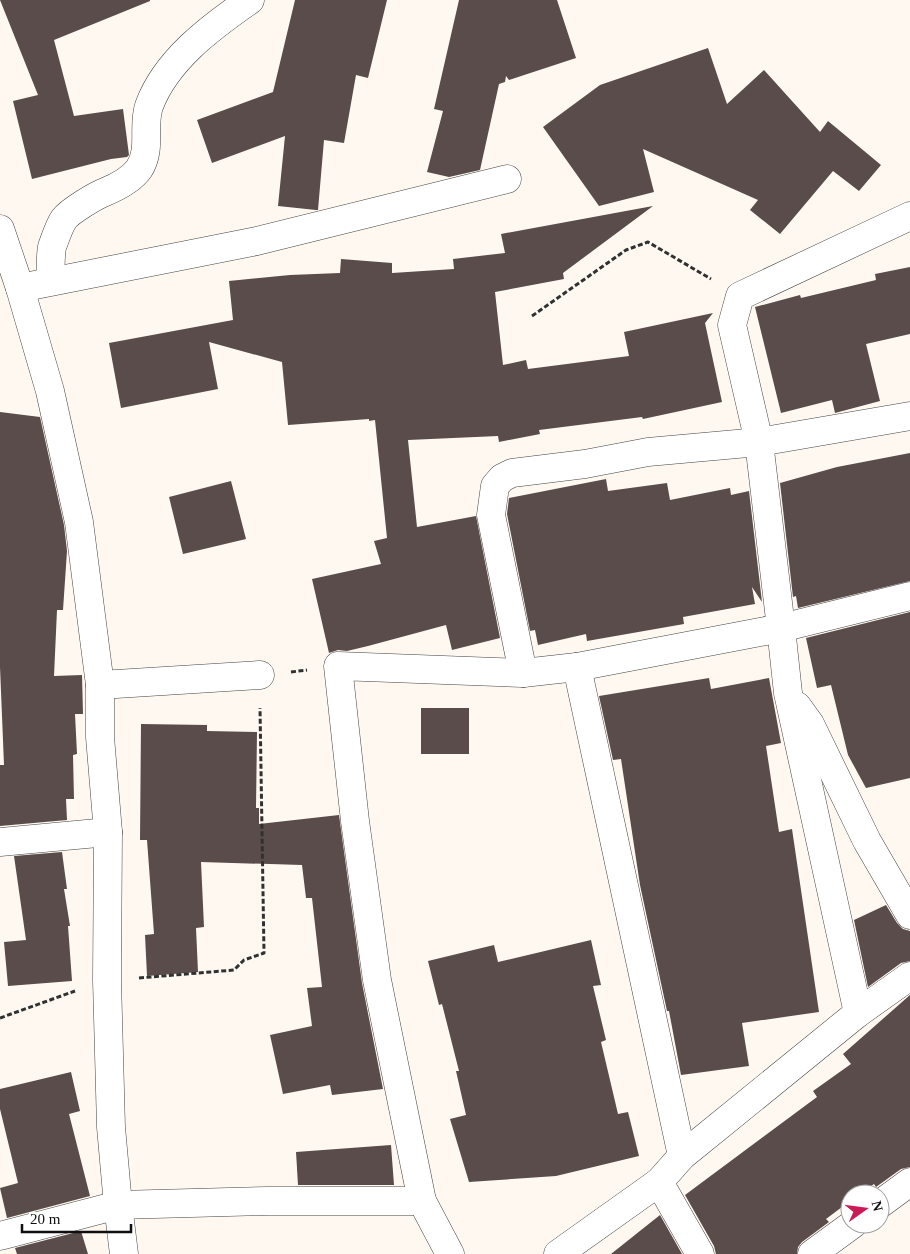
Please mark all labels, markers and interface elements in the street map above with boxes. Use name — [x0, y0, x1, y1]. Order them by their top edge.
north arrow — [840, 1184, 890, 1234]
text: N — [869, 1199, 886, 1213]
scale bar — [22, 1202, 131, 1234]
text: 20 m — [30, 1211, 61, 1227]

